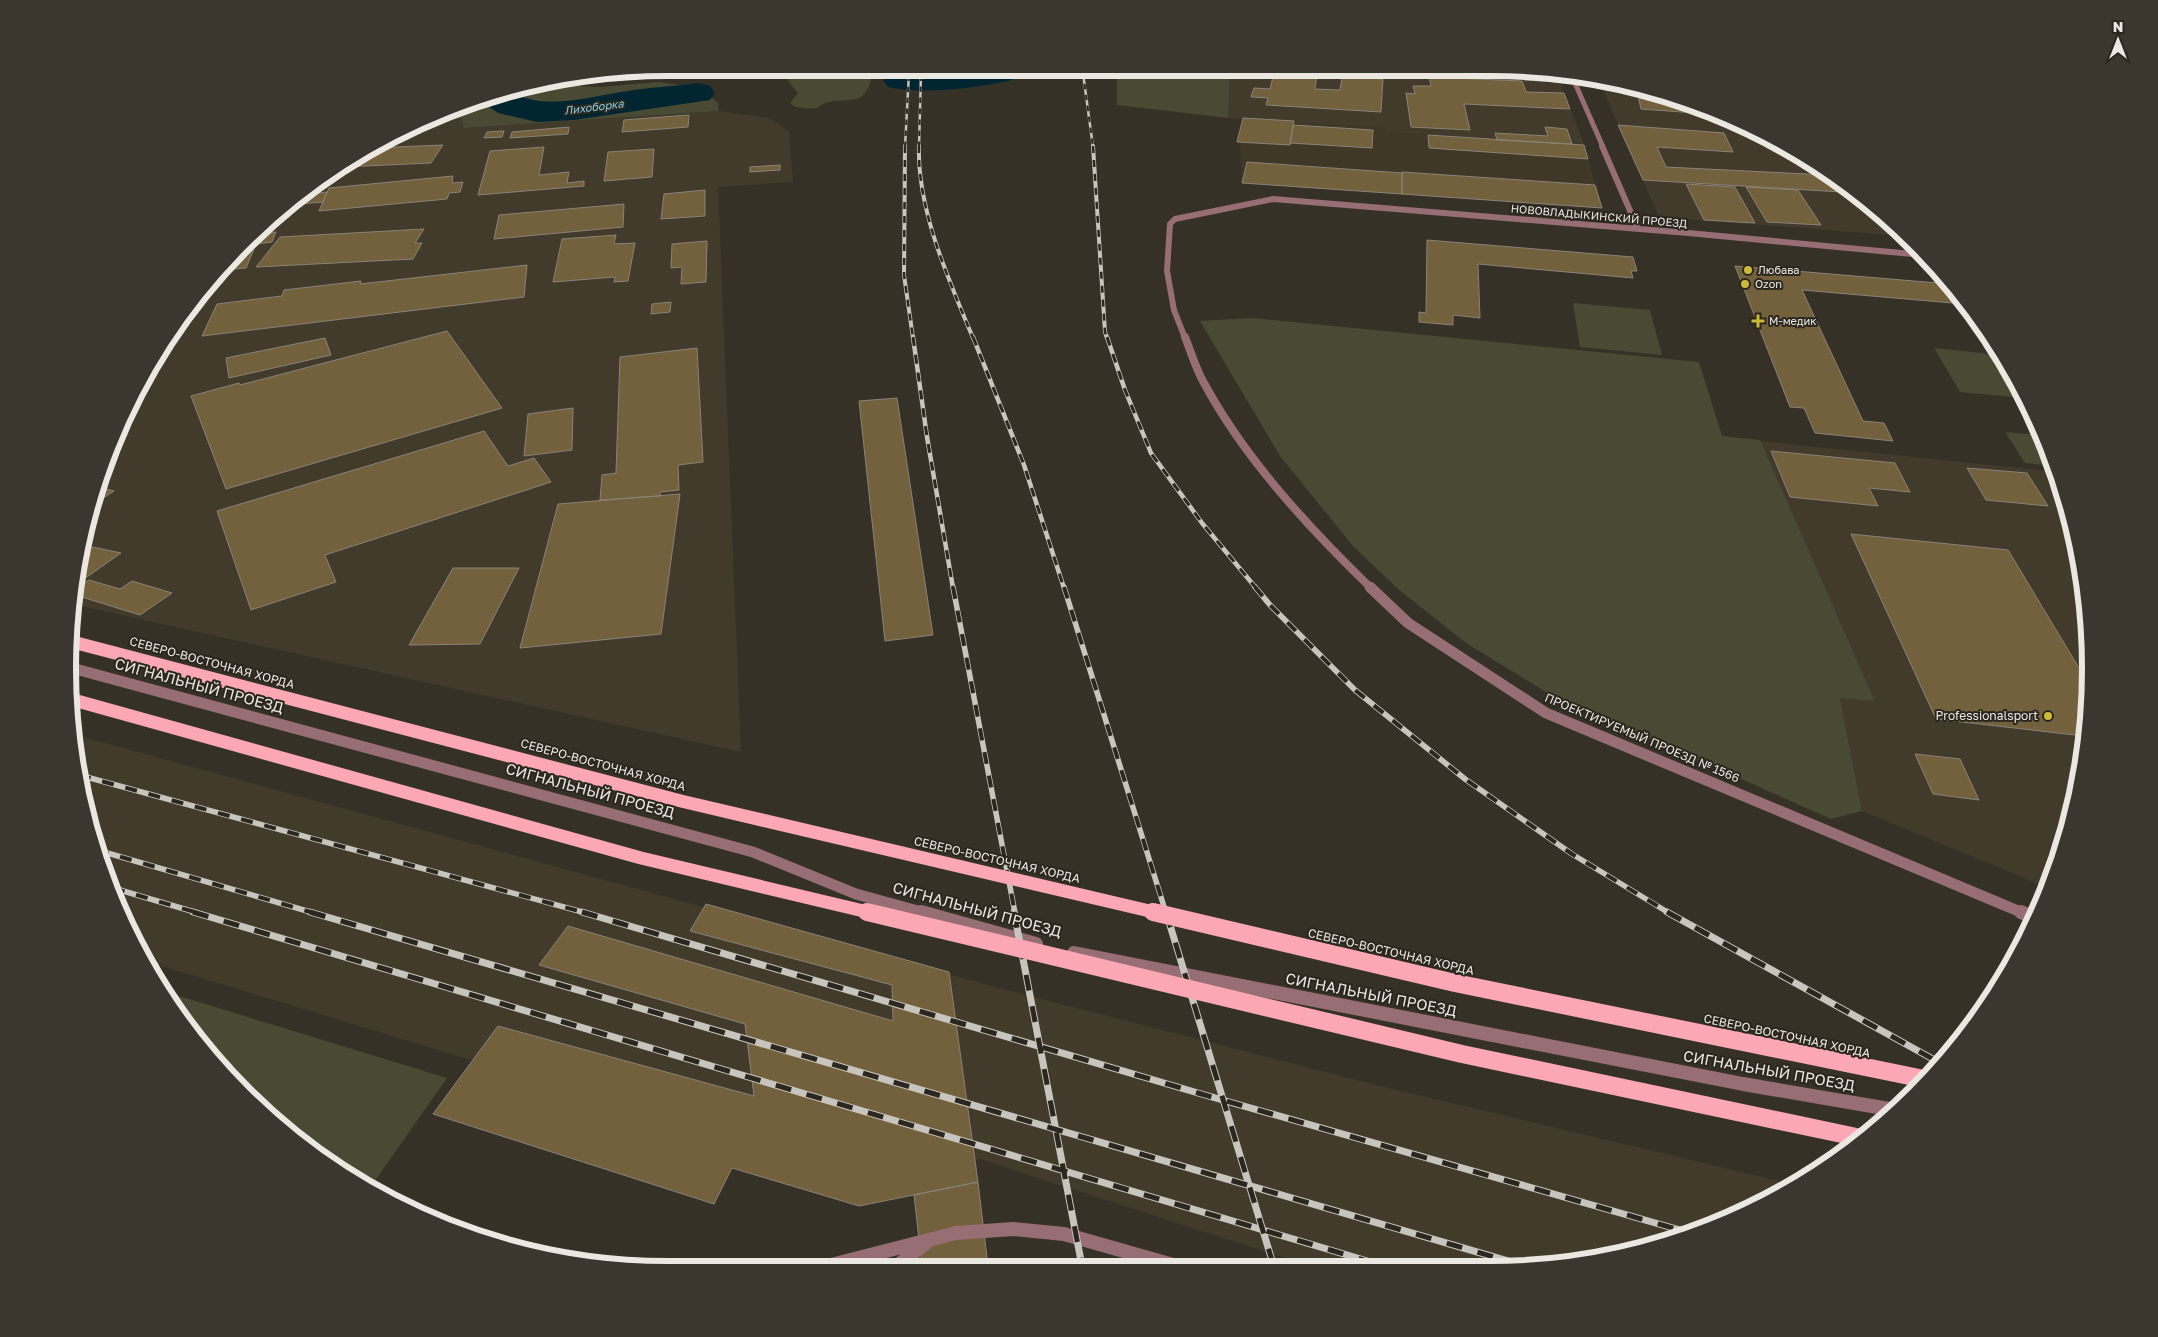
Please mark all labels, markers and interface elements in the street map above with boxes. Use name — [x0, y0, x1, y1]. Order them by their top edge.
north arrow — [2093, 15, 2143, 65]
text: N — [2113, 18, 2123, 35]
water label: Лихоборка — [564, 96, 625, 118]
street label: НОВОВЛАДЫКИНСКИЙ ПРОЕЗД — [1510, 201, 1688, 230]
place label: Любава — [1758, 263, 1800, 276]
marker: Любава — [1742, 264, 1754, 276]
place label: Ozon — [1755, 277, 1782, 290]
marker: Ozon — [1739, 278, 1751, 290]
marker: М-медик — [1751, 314, 1765, 328]
place label: М-медик — [1769, 314, 1817, 327]
street label: СЕВЕРО-ВОСТОЧНАЯ ХОРДА — [128, 633, 296, 692]
street label: СИГНАЛЬНЫЙ ПРОЕЗД — [113, 654, 286, 716]
street label: ПРОЕКТИРУЕМЫЙ ПРОЕЗД № 1566 — [1543, 690, 1742, 785]
place label: Professionalsport — [1935, 708, 2038, 723]
marker: Professionalsport — [2042, 710, 2054, 722]
street label: СЕВЕРО-ВОСТОЧНАЯ ХОРДА — [519, 735, 687, 794]
street label: СИГНАЛЬНЫЙ ПРОЕЗД — [504, 759, 677, 821]
street label: СЕВЕРО-ВОСТОЧНАЯ ХОРДА — [912, 833, 1082, 886]
street label: СИГНАЛЬНЫЙ ПРОЕЗД — [891, 878, 1064, 940]
street label: СЕВЕРО-ВОСТОЧНАЯ ХОРДА — [1306, 925, 1476, 978]
street label: СИГНАЛЬНЫЙ ПРОЕЗД — [1284, 969, 1458, 1019]
street label: СЕВЕРО-ВОСТОЧНАЯ ХОРДА — [1702, 1010, 1872, 1061]
street label: СИГНАЛЬНЫЙ ПРОЕЗД — [1682, 1046, 1856, 1094]

